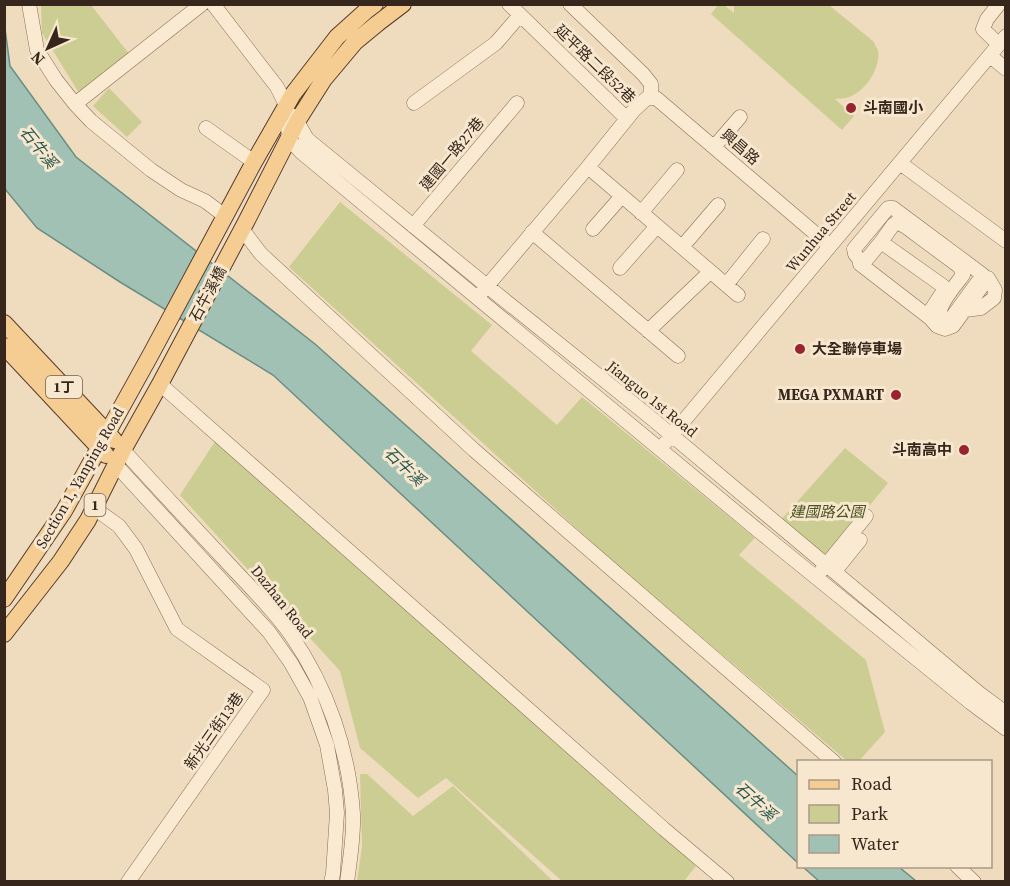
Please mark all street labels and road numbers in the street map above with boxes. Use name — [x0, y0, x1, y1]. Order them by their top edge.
street label: 延平路二段52巷 — [550, 20, 640, 108]
street label: 建國一路27巷 — [415, 112, 489, 195]
street label: 興昌路 — [716, 124, 764, 169]
street label: Wunhua Street — [781, 187, 861, 276]
street label: 石牛溪橋 — [184, 262, 231, 325]
street label: Jianguo 1st Road — [602, 355, 702, 442]
road number: 1丁 — [46, 376, 82, 398]
street label: Section 1, Yanping Road — [32, 404, 128, 552]
road number: 1 — [84, 494, 106, 516]
street label: Dazhan Road — [246, 561, 319, 643]
street label: 新光三街13巷 — [179, 688, 248, 774]

